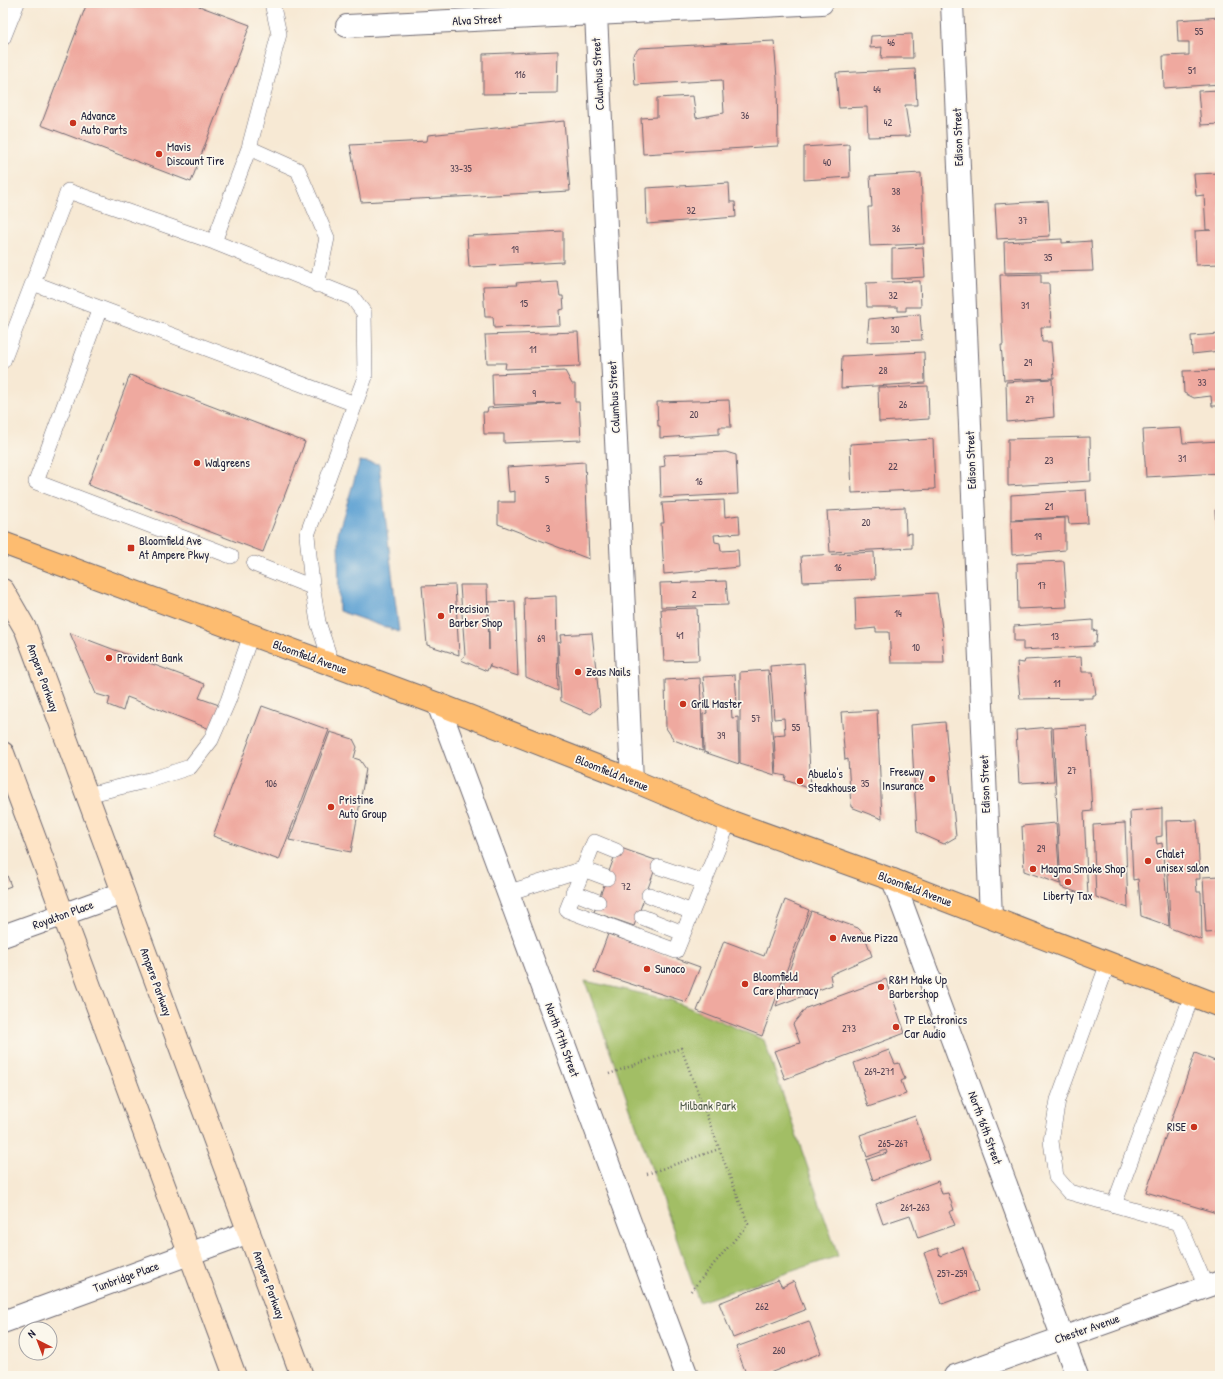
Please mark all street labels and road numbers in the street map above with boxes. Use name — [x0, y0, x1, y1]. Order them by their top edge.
street label: Alva Street — [452, 10, 503, 29]
street label: Columbus Street — [587, 36, 608, 111]
street label: Edison Street — [948, 107, 967, 166]
street label: Columbus Street — [603, 359, 624, 434]
street label: Edison Street — [961, 430, 980, 489]
street label: Bloomfield Avenue — [271, 635, 350, 678]
street label: Ampere Parkway — [23, 641, 64, 714]
street label: Bloomfield Avenue — [573, 750, 652, 795]
street label: Edison Street — [975, 754, 994, 813]
street label: Bloomfield Avenue — [876, 867, 955, 910]
street label: Royalton Place — [30, 896, 96, 933]
street label: Ampere Parkway — [136, 945, 177, 1018]
street label: North 17th Street — [541, 1000, 584, 1080]
street label: North 16th Street — [964, 1089, 1007, 1168]
street label: Ampere Parkway — [249, 1248, 290, 1321]
street label: Tunbridge Place — [91, 1257, 161, 1296]
street label: Chester Avenue — [1052, 1309, 1122, 1348]

